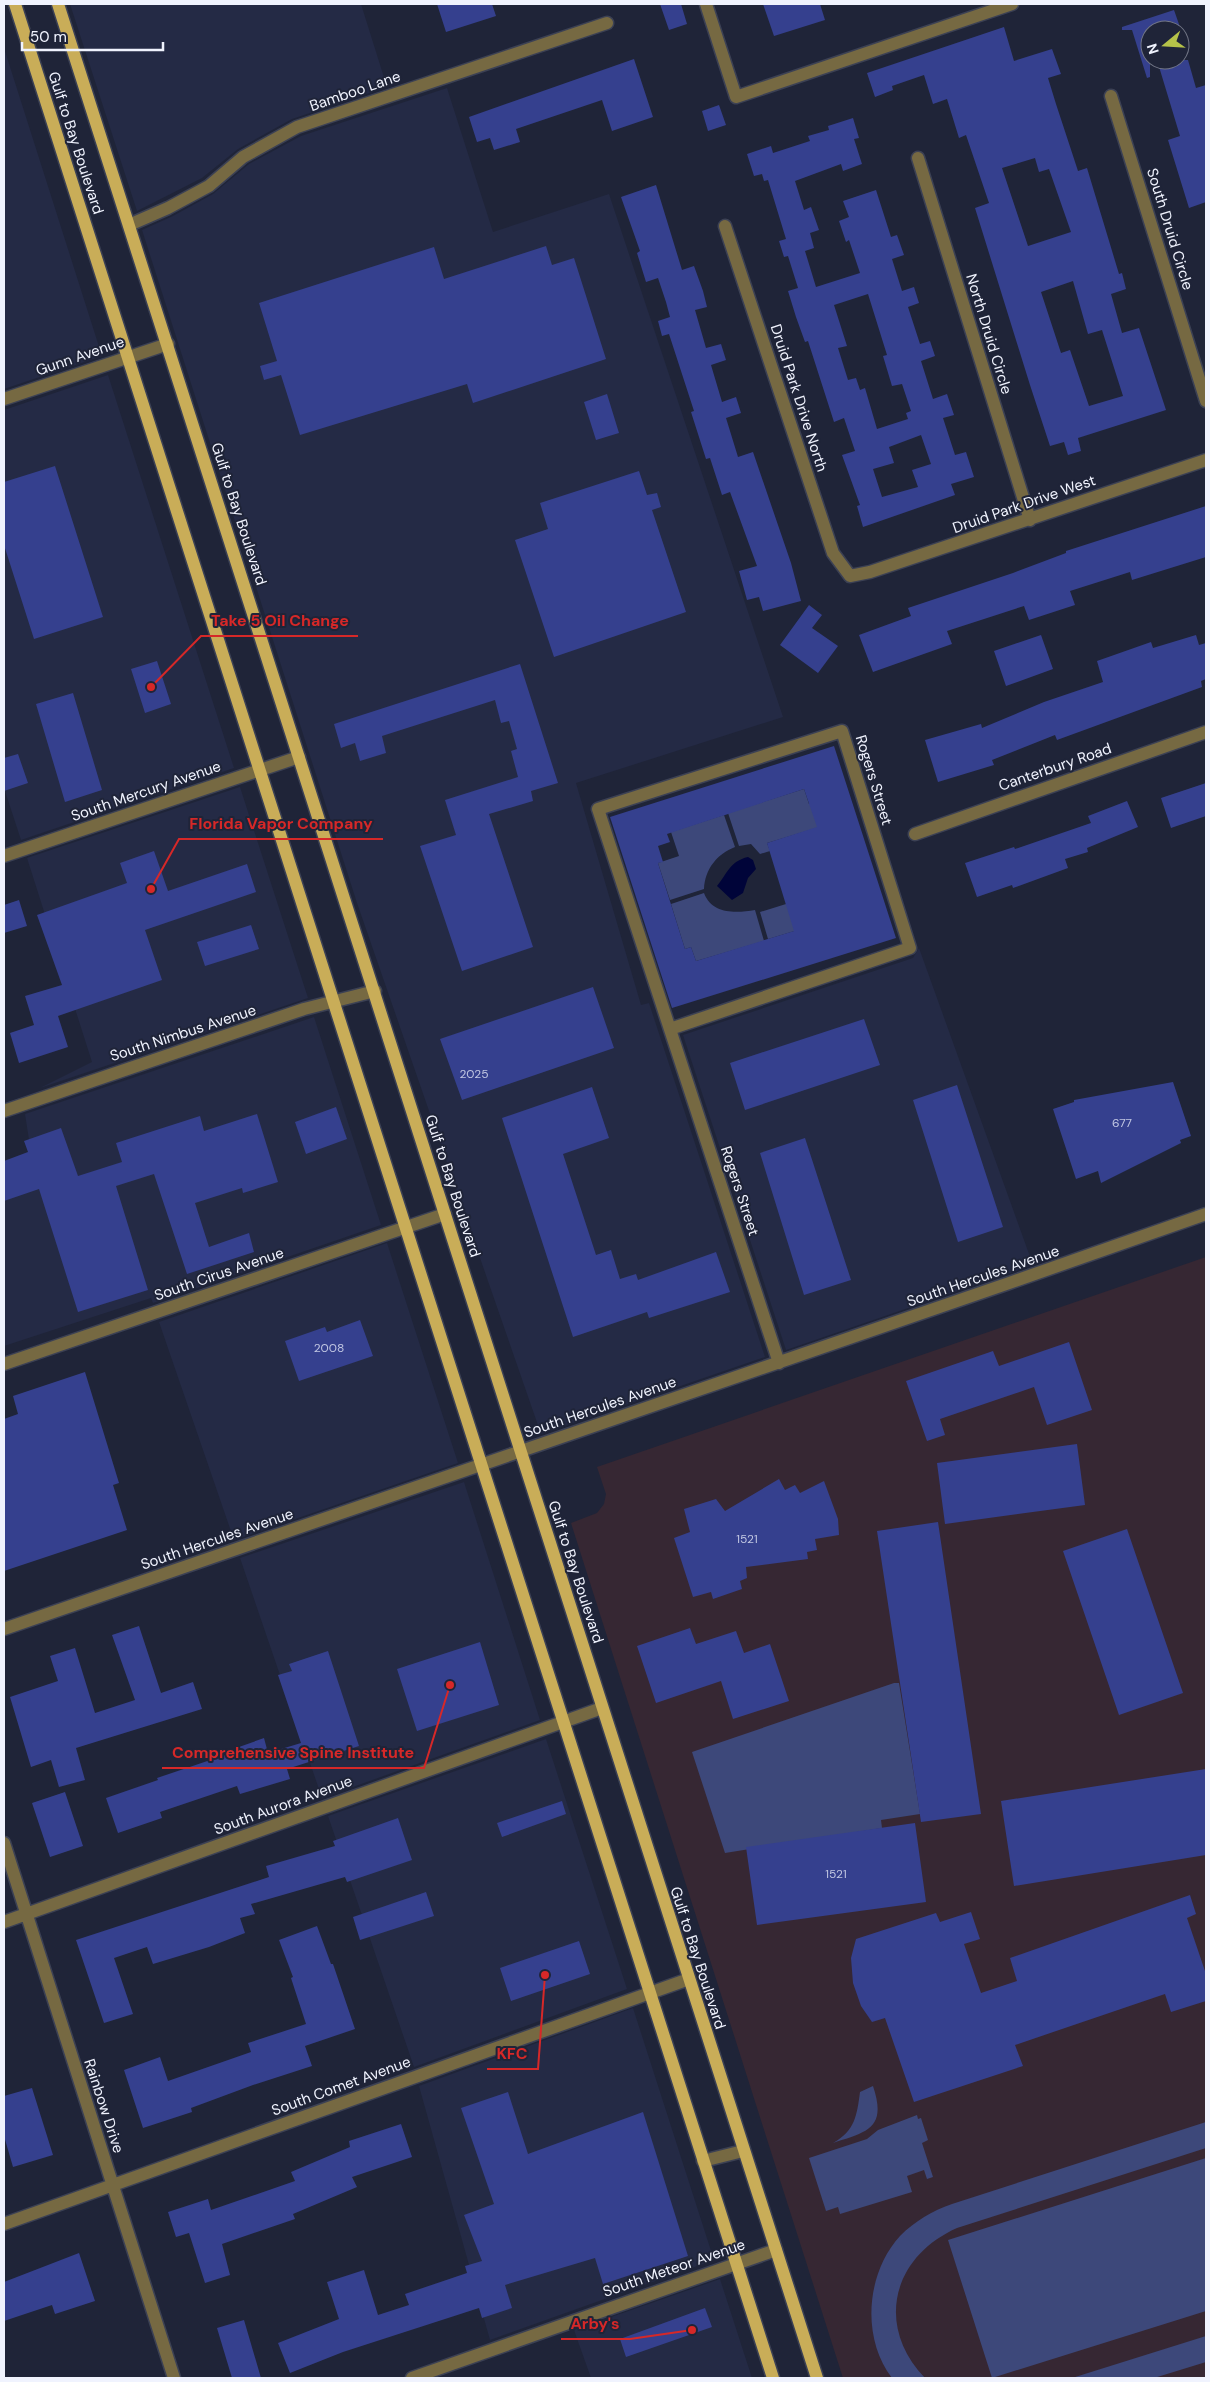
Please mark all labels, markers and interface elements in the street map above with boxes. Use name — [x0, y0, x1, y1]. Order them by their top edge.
scale bar — [22, 20, 164, 52]
north arrow — [1140, 20, 1190, 70]
text: 50 m — [30, 27, 67, 47]
text: N — [1142, 41, 1163, 57]
street label: Bamboo Lane — [307, 66, 403, 116]
street label: Gulf to Bay Boulevard — [44, 69, 108, 217]
street label: South Druid Circle — [1142, 166, 1198, 292]
street label: North Druid Circle — [961, 271, 1017, 397]
street label: Druid Park Drive North — [766, 322, 832, 474]
street label: Gunn Avenue — [33, 332, 127, 380]
street label: Gulf to Bay Boulevard — [207, 440, 271, 588]
street label: Druid Park Drive West — [950, 470, 1098, 538]
callout: Take 5 Oil Change — [201, 605, 358, 636]
text: Take 5 Oil Change — [211, 610, 349, 631]
street label: Rogers Street — [851, 733, 897, 828]
street label: Canterbury Road — [996, 738, 1114, 796]
street label: South Mercury Avenue — [68, 756, 224, 826]
callout: Florida Vapor Company — [179, 808, 383, 839]
text: Florida Vapor Company — [189, 813, 373, 834]
street label: South Nimbus Avenue — [107, 1000, 259, 1066]
house number: 2025 — [459, 1066, 489, 1082]
street label: Gulf to Bay Boulevard — [421, 1112, 485, 1260]
house number: 677 — [1112, 1115, 1132, 1131]
street label: Rogers Street — [716, 1144, 764, 1239]
street label: South Hercules Avenue — [904, 1240, 1062, 1312]
street label: South Cirus Avenue — [152, 1242, 286, 1306]
house number: 2008 — [314, 1340, 344, 1356]
street label: South Hercules Avenue — [521, 1371, 679, 1443]
street label: Gulf to Bay Boulevard — [544, 1498, 608, 1646]
street label: South Hercules Avenue — [138, 1503, 296, 1575]
house number: 1521 — [736, 1531, 758, 1547]
callout: Comprehensive Spine Institute — [162, 1737, 424, 1768]
text: Comprehensive Spine Institute — [172, 1742, 414, 1763]
street label: South Aurora Avenue — [211, 1771, 355, 1839]
house number: 1521 — [825, 1866, 847, 1882]
street label: Gulf to Bay Boulevard — [666, 1884, 730, 2032]
callout: KFC — [487, 2038, 538, 2069]
text: KFC — [496, 2043, 528, 2064]
street label: South Comet Avenue — [269, 2051, 413, 2121]
street label: Rainbow Drive — [79, 2056, 129, 2156]
street label: South Meteor Avenue — [600, 2234, 748, 2302]
callout: Arby's — [561, 2308, 630, 2339]
text: Arby's — [571, 2313, 619, 2334]

